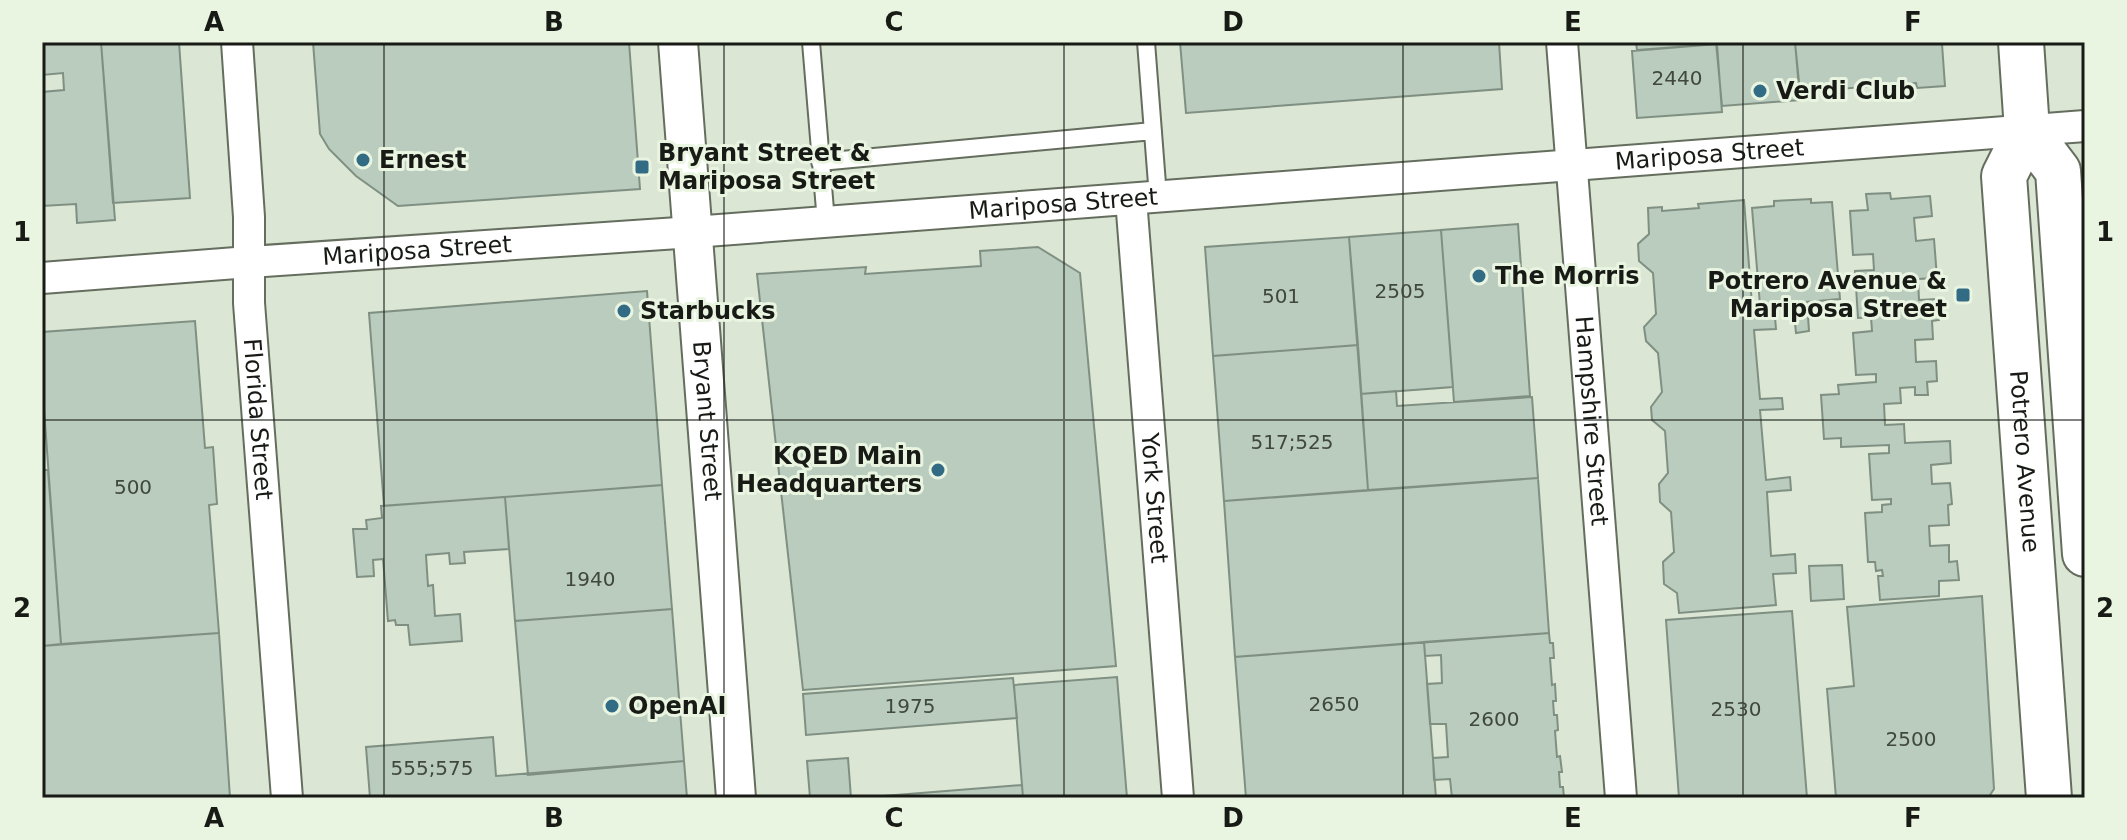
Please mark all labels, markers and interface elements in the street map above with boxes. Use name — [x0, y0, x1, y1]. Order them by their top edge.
text: A — [204, 7, 224, 37]
text: B — [544, 7, 564, 37]
text: C — [884, 7, 904, 37]
text: D — [1222, 7, 1244, 37]
text: E — [1564, 7, 1582, 37]
text: F — [1904, 7, 1922, 37]
house number: 2440 — [1652, 66, 1702, 90]
place label: Verdi Club — [1776, 77, 1915, 105]
marker: Verdi Club — [1751, 82, 1769, 100]
street label: Mariposa Street — [1614, 133, 1805, 176]
place label: Bryant Street & Mariposa Street — [658, 139, 875, 195]
place label: Ernest — [379, 146, 466, 174]
marker: Ernest — [354, 151, 372, 169]
marker: Bryant Street & Mariposa Street — [633, 158, 651, 176]
street label: Mariposa Street — [968, 183, 1159, 225]
text: 1 — [13, 217, 31, 247]
text: 1 — [2096, 217, 2114, 247]
street label: Mariposa Street — [321, 230, 513, 271]
place label: The Morris — [1495, 262, 1640, 290]
marker: The Morris — [1470, 267, 1488, 285]
place label: Potrero Avenue & Mariposa Street — [1707, 267, 1947, 323]
house number: 2505 — [1375, 279, 1425, 303]
house number: 501 — [1262, 284, 1300, 308]
marker: Potrero Avenue & Mariposa Street — [1954, 286, 1972, 304]
place label: Starbucks — [640, 297, 776, 325]
marker: Starbucks — [615, 302, 633, 320]
street label: Hampshire Street — [1569, 315, 1614, 527]
street label: Florida Street — [238, 337, 278, 501]
street label: Bryant Street — [687, 340, 727, 502]
street label: Potrero Avenue — [2004, 369, 2045, 554]
house number: 517;525 — [1250, 430, 1334, 454]
street label: York Street — [1135, 431, 1174, 564]
place label: KQED Main Headquarters — [736, 442, 922, 498]
marker: KQED Main Headquarters — [929, 461, 947, 479]
house number: 500 — [114, 475, 152, 499]
house number: 1940 — [565, 567, 615, 591]
text: 2 — [13, 593, 31, 623]
text: 2 — [2096, 593, 2114, 623]
place label: OpenAI — [628, 692, 726, 720]
house number: 2650 — [1309, 692, 1359, 716]
house number: 1975 — [885, 694, 935, 718]
marker: OpenAI — [603, 697, 621, 715]
house number: 2530 — [1711, 697, 1761, 721]
house number: 2600 — [1469, 707, 1519, 731]
house number: 2500 — [1886, 727, 1936, 751]
house number: 555;575 — [390, 756, 474, 780]
text: A — [204, 803, 224, 833]
text: B — [544, 803, 564, 833]
text: C — [884, 803, 904, 833]
text: D — [1222, 803, 1244, 833]
text: E — [1564, 803, 1582, 833]
text: F — [1904, 803, 1922, 833]

